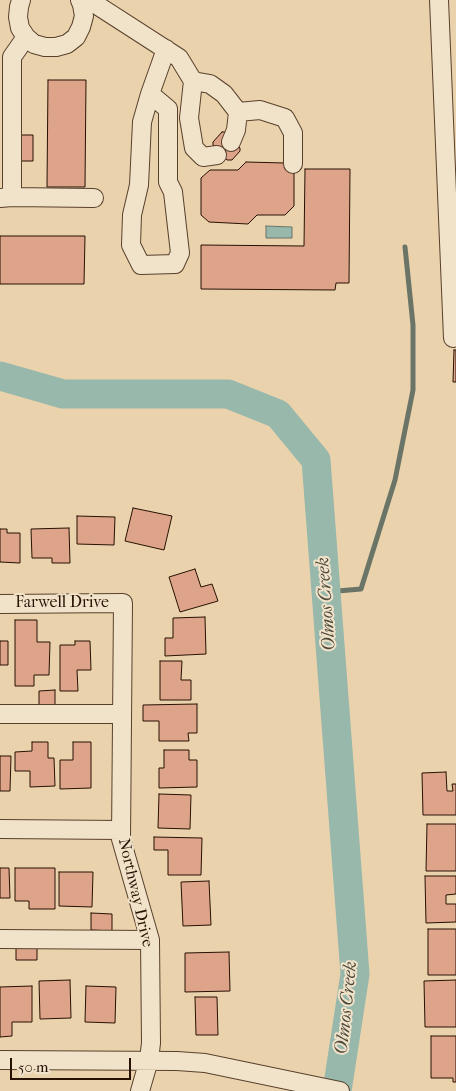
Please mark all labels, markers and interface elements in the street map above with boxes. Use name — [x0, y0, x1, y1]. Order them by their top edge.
water label: Olmos Creek — [313, 557, 341, 651]
street label: Farwell Drive — [15, 593, 109, 613]
street label: Northway Drive — [113, 837, 157, 949]
water label: Olmos Creek — [331, 960, 363, 1056]
scale bar — [12, 1048, 134, 1080]
text: 50 m — [18, 1058, 48, 1076]

